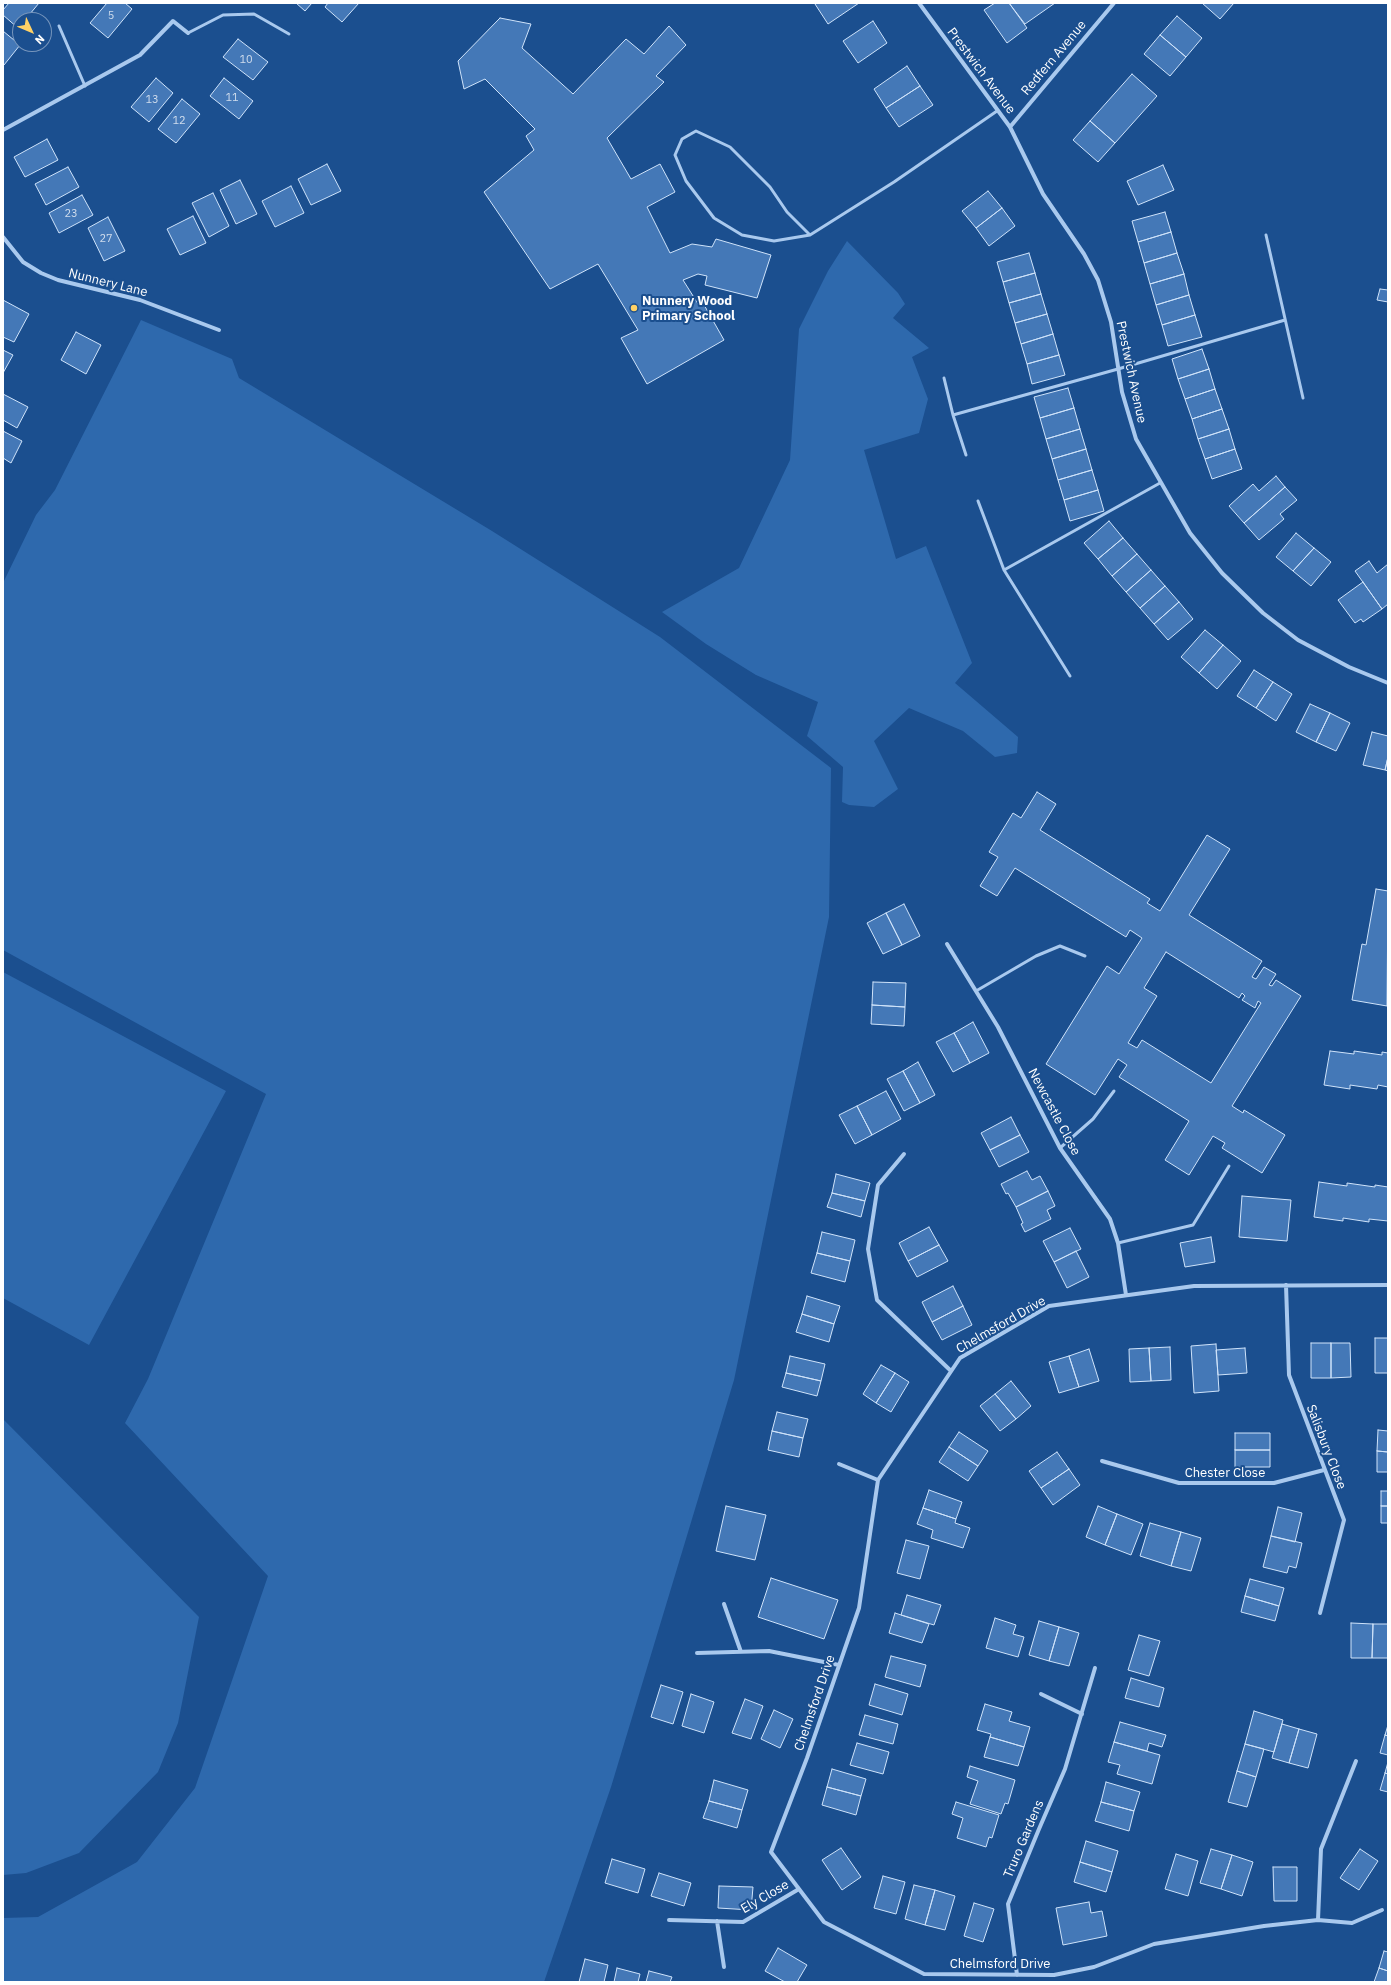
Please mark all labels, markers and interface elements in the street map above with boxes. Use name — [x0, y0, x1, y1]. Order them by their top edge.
house number: 5 — [108, 9, 114, 23]
north arrow — [12, 12, 52, 52]
street label: Redfern Avenue — [1018, 17, 1090, 99]
street label: Prestwich Avenue — [943, 25, 1019, 117]
text: N — [32, 32, 48, 47]
house number: 10 — [239, 53, 253, 67]
house number: 11 — [225, 91, 239, 105]
house number: 13 — [145, 93, 159, 107]
house number: 12 — [172, 114, 186, 128]
house number: 23 — [64, 207, 78, 221]
house number: 27 — [99, 232, 113, 246]
street label: Nunnery Lane — [67, 266, 149, 300]
place label: Nunnery Wood Primary School — [642, 293, 735, 324]
marker: Nunnery Wood Primary School — [629, 303, 639, 313]
street label: Prestwich Avenue — [1113, 320, 1149, 424]
street label: Newcastle Close — [1024, 1066, 1084, 1158]
street label: Chelmsford Drive — [954, 1293, 1048, 1357]
street label: Salisbury Close — [1303, 1402, 1349, 1492]
street label: Chester Close — [1185, 1465, 1265, 1481]
street label: Chelmsford Drive — [791, 1653, 839, 1753]
street label: Truro Gardens — [1001, 1798, 1047, 1880]
street label: Ely Close — [738, 1877, 792, 1917]
street label: Chelmsford Drive — [950, 1956, 1050, 1972]

